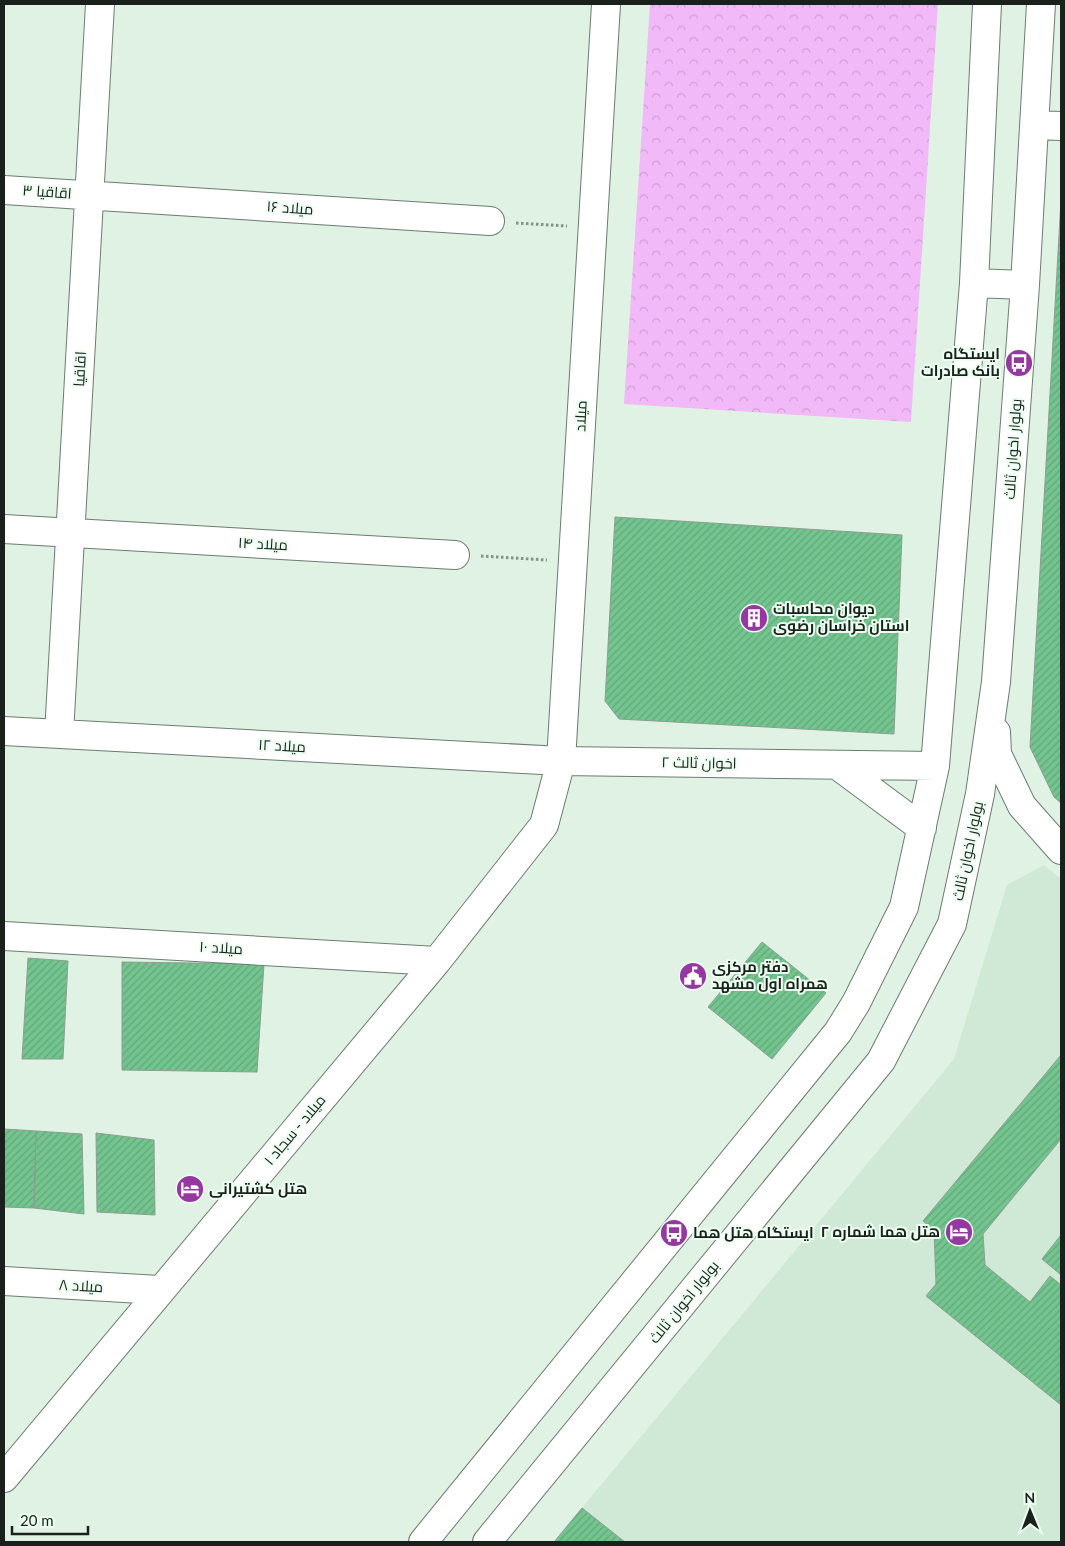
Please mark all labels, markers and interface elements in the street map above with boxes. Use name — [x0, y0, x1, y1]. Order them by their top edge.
street label: اقاقیا ۳ — [22, 180, 72, 202]
street label: میلاد ۱۶ — [266, 196, 314, 218]
place label: ایستگاه بانک صادرات — [921, 344, 1000, 380]
bus stop icon: ایستگاه بانک صادرات — [1004, 348, 1034, 378]
street label: اقاقیا — [69, 351, 89, 387]
street label: بولوار اخوان ثالث — [1000, 398, 1026, 500]
street label: میلاد — [570, 400, 590, 432]
street label: میلاد ۱۴ — [238, 533, 288, 553]
place label: دیوان محاسبات استان خراسان رضوی — [773, 599, 909, 635]
building icon: دیوان محاسبات استان خراسان رضوی — [739, 603, 769, 633]
street label: میلاد ۱۲ — [258, 735, 306, 755]
street label: اخوان ثالث ۲ — [661, 752, 737, 774]
street label: بولوار اخوان ثالث — [948, 800, 988, 902]
street label: میلاد ۱۰ — [199, 937, 243, 957]
place label: دفتر مرکزی همراه اول مشهد — [712, 957, 828, 993]
public building icon: دفتر مرکزی همراه اول مشهد — [678, 961, 708, 991]
street label: میلاد - سجاد ۱ — [260, 1091, 329, 1168]
hotel icon: هتل کشتیرانی — [175, 1174, 205, 1204]
place label: هتل کشتیرانی — [209, 1179, 307, 1198]
hotel icon: هتل هما شماره ۲ — [944, 1217, 974, 1247]
bus stop icon: ایستگاه هتل هما — [659, 1218, 689, 1248]
place label: هتل هما شماره ۲ — [821, 1222, 940, 1241]
place label: ایستگاه هتل هما — [693, 1223, 814, 1242]
street label: بولوار اخوان ثالث — [644, 1256, 724, 1348]
street label: میلاد ۸ — [58, 1275, 104, 1295]
north arrow — [1005, 1486, 1055, 1536]
text: N — [1024, 1489, 1035, 1506]
scale bar — [12, 1504, 89, 1536]
text: 20 m — [20, 1511, 54, 1529]

